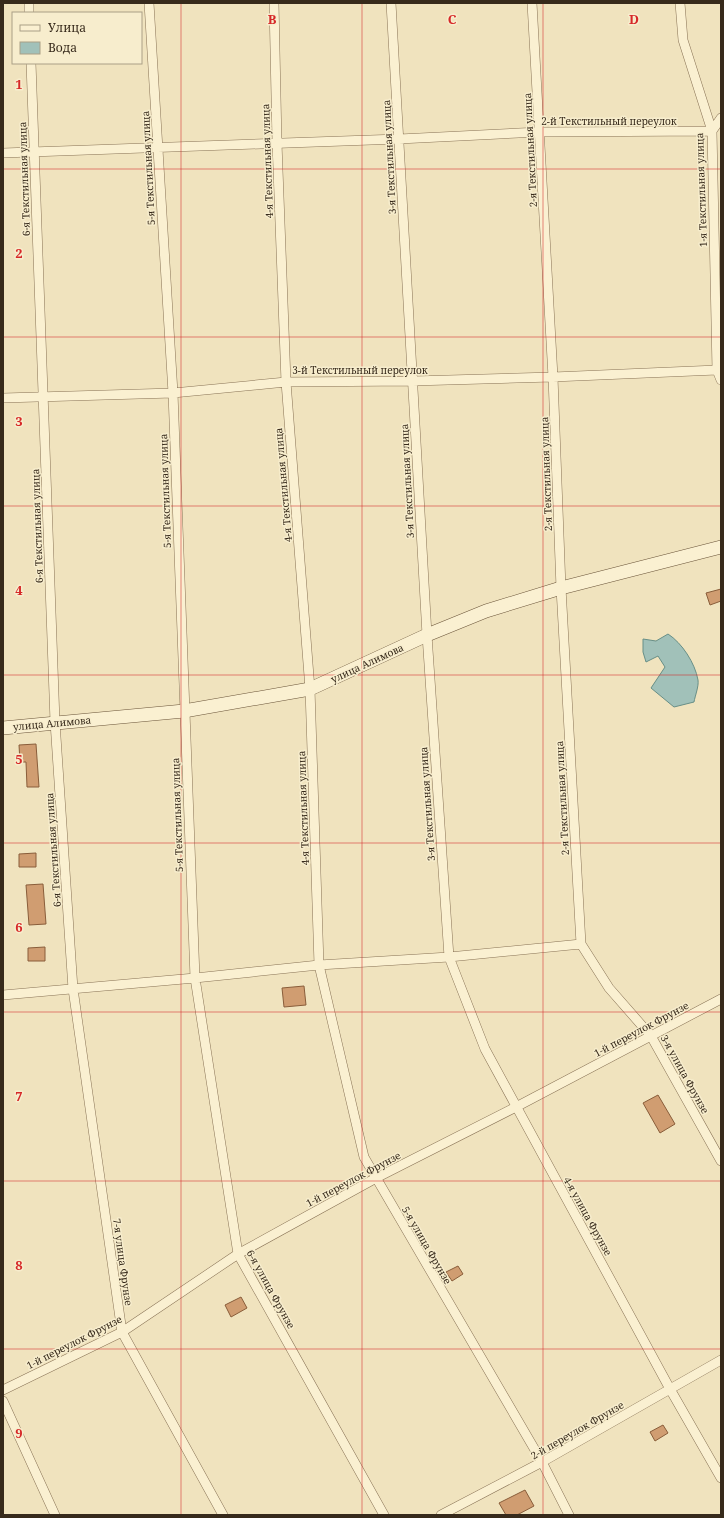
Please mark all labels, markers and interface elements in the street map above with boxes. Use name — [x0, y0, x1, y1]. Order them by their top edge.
text: B — [268, 10, 277, 28]
text: C — [448, 10, 457, 28]
text: D — [629, 10, 639, 28]
legend — [12, 12, 142, 64]
text: Улица — [48, 19, 86, 36]
text: Вода — [48, 39, 77, 56]
text: 1 — [15, 75, 23, 93]
street label: 2-я Текстильная улица — [520, 92, 540, 208]
street label: 3-я Текстильная улица — [379, 99, 399, 215]
street label: 4-я Текстильная улица — [258, 103, 276, 218]
street label: 5-я Текстильная улица — [138, 110, 158, 226]
street label: 2-й Текстильный переулок — [541, 114, 677, 128]
street label: 6-я Текстильная улица — [15, 121, 33, 236]
street label: 1-я Текстильная улица — [692, 132, 710, 247]
text: 2 — [15, 244, 23, 262]
street label: 3-й Текстильный переулок — [292, 363, 428, 377]
text: 3 — [15, 412, 23, 430]
street label: 2-я Текстильная улица — [537, 416, 555, 531]
street label: 3-я Текстильная улица — [397, 423, 417, 539]
street label: 4-я Текстильная улица — [271, 427, 295, 543]
street label: 5-я Текстильная улица — [156, 433, 174, 548]
street label: 6-я Текстильная улица — [28, 468, 46, 583]
text: 4 — [15, 581, 23, 599]
street label: улица Алимова — [328, 640, 406, 686]
street label: улица Алимова — [12, 713, 92, 733]
street label: 2-я Текстильная улица — [552, 740, 572, 856]
street label: 3-я Текстильная улица — [416, 746, 438, 862]
text: 5 — [15, 750, 23, 768]
street label: 4-я Текстильная улица — [294, 750, 312, 865]
street label: 5-я Текстильная улица — [168, 757, 186, 872]
street label: 6-я Текстильная улица — [42, 792, 64, 908]
text: 6 — [15, 918, 23, 936]
street label: 1-й переулок Фрунзе — [591, 998, 691, 1060]
street label: 3-я улица Фрунзе — [658, 1032, 712, 1116]
text: 7 — [15, 1087, 23, 1105]
street label: 1-й переулок Фрунзе — [303, 1148, 403, 1210]
street label: 4-я улица Фрунзе — [561, 1174, 615, 1258]
street label: 5-я улица Фрунзе — [399, 1203, 455, 1287]
street label: 7-я улица Фрунзе — [110, 1217, 136, 1307]
street label: 6-я улица Фрунзе — [244, 1247, 298, 1331]
text: 8 — [15, 1256, 23, 1274]
street label: 1-й переулок Фрунзе — [24, 1312, 124, 1372]
street label: 2-й переулок Фрунзе — [528, 1398, 626, 1462]
text: 9 — [15, 1424, 23, 1442]

